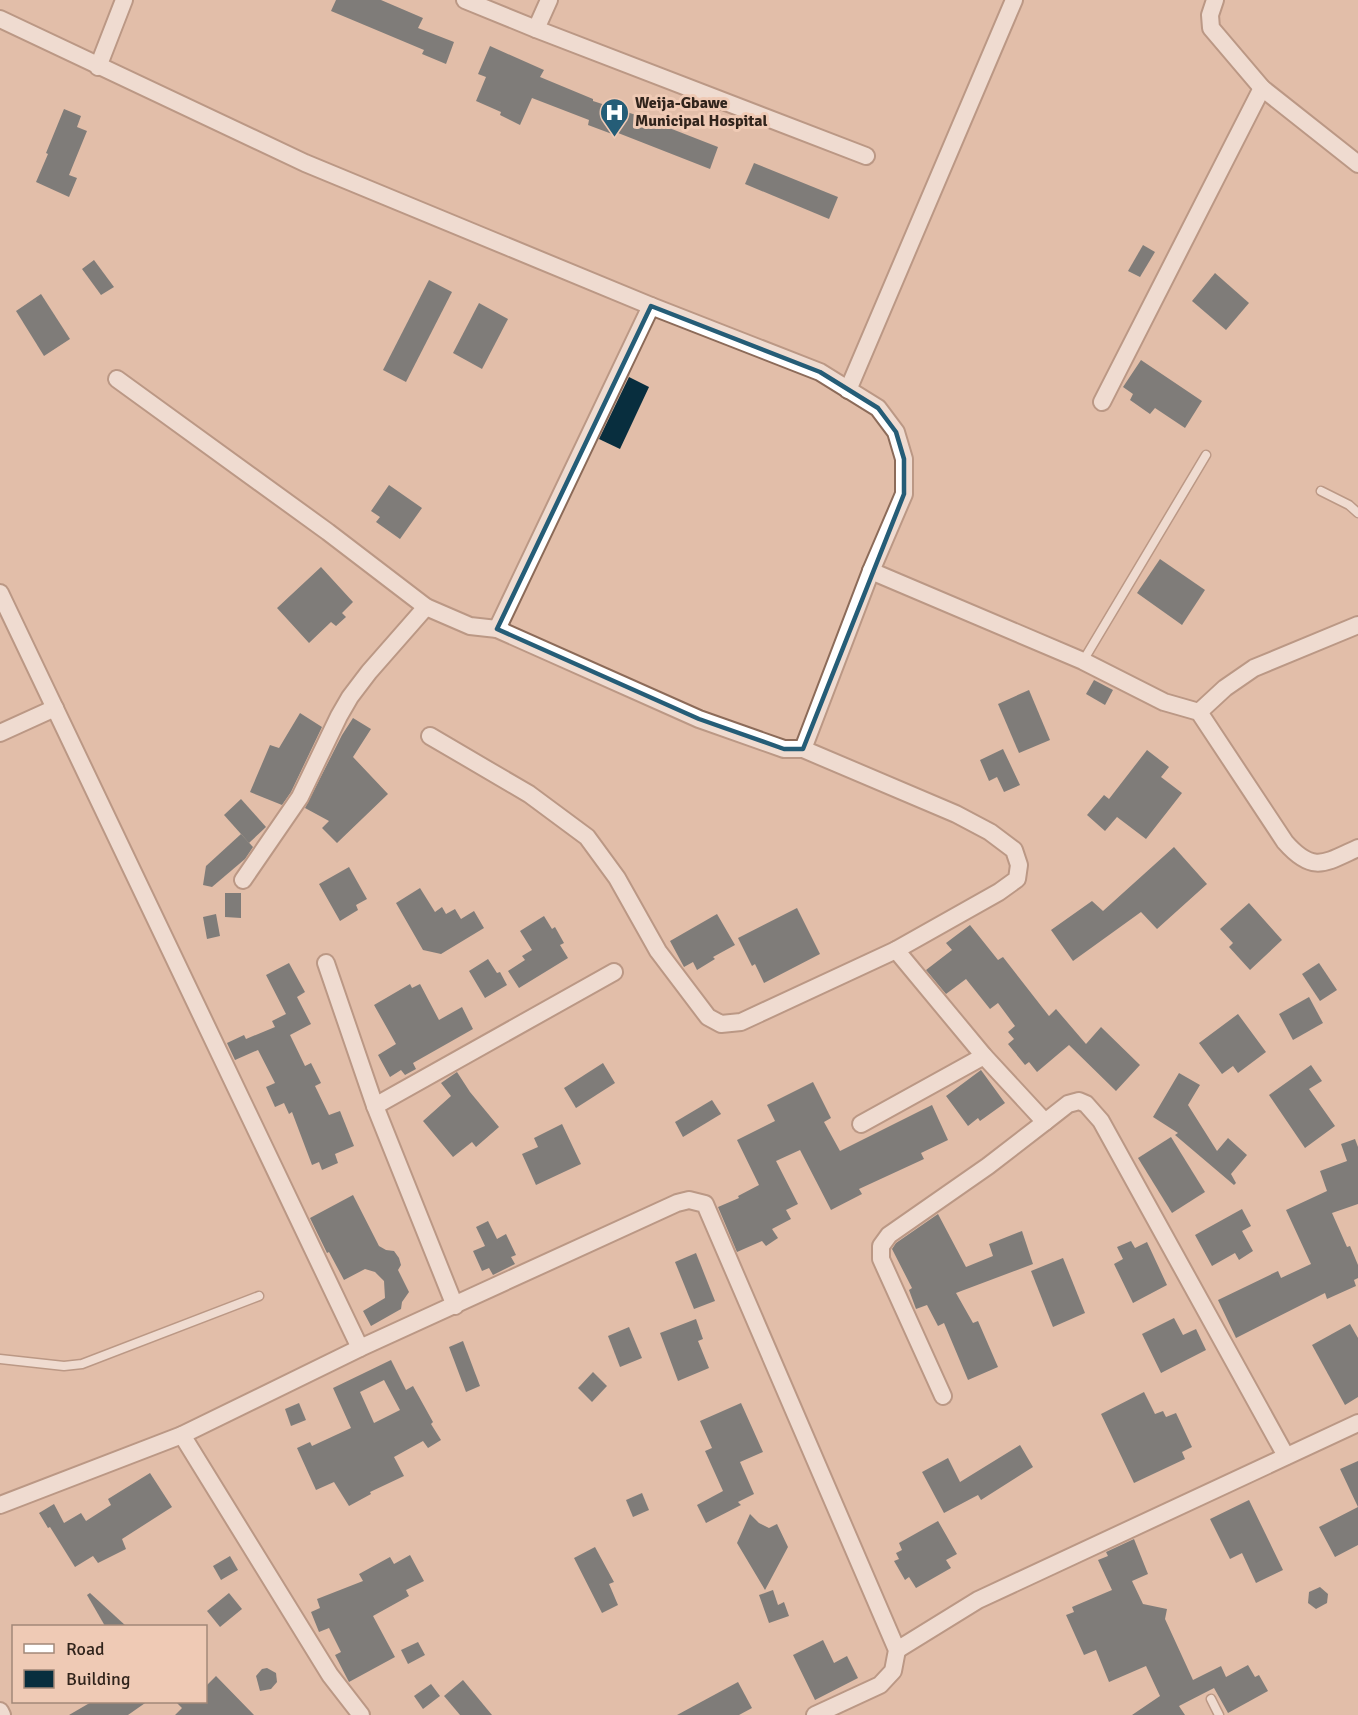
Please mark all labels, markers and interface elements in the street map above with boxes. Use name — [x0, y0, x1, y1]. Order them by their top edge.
place label: Weija-Gbawe Municipal Hospital — [635, 93, 767, 131]
hospital icon: Weija-Gbawe Municipal Hospital — [598, 96, 630, 138]
legend — [12, 1625, 207, 1703]
text: Road — [66, 1638, 105, 1660]
text: Building — [66, 1668, 130, 1690]

